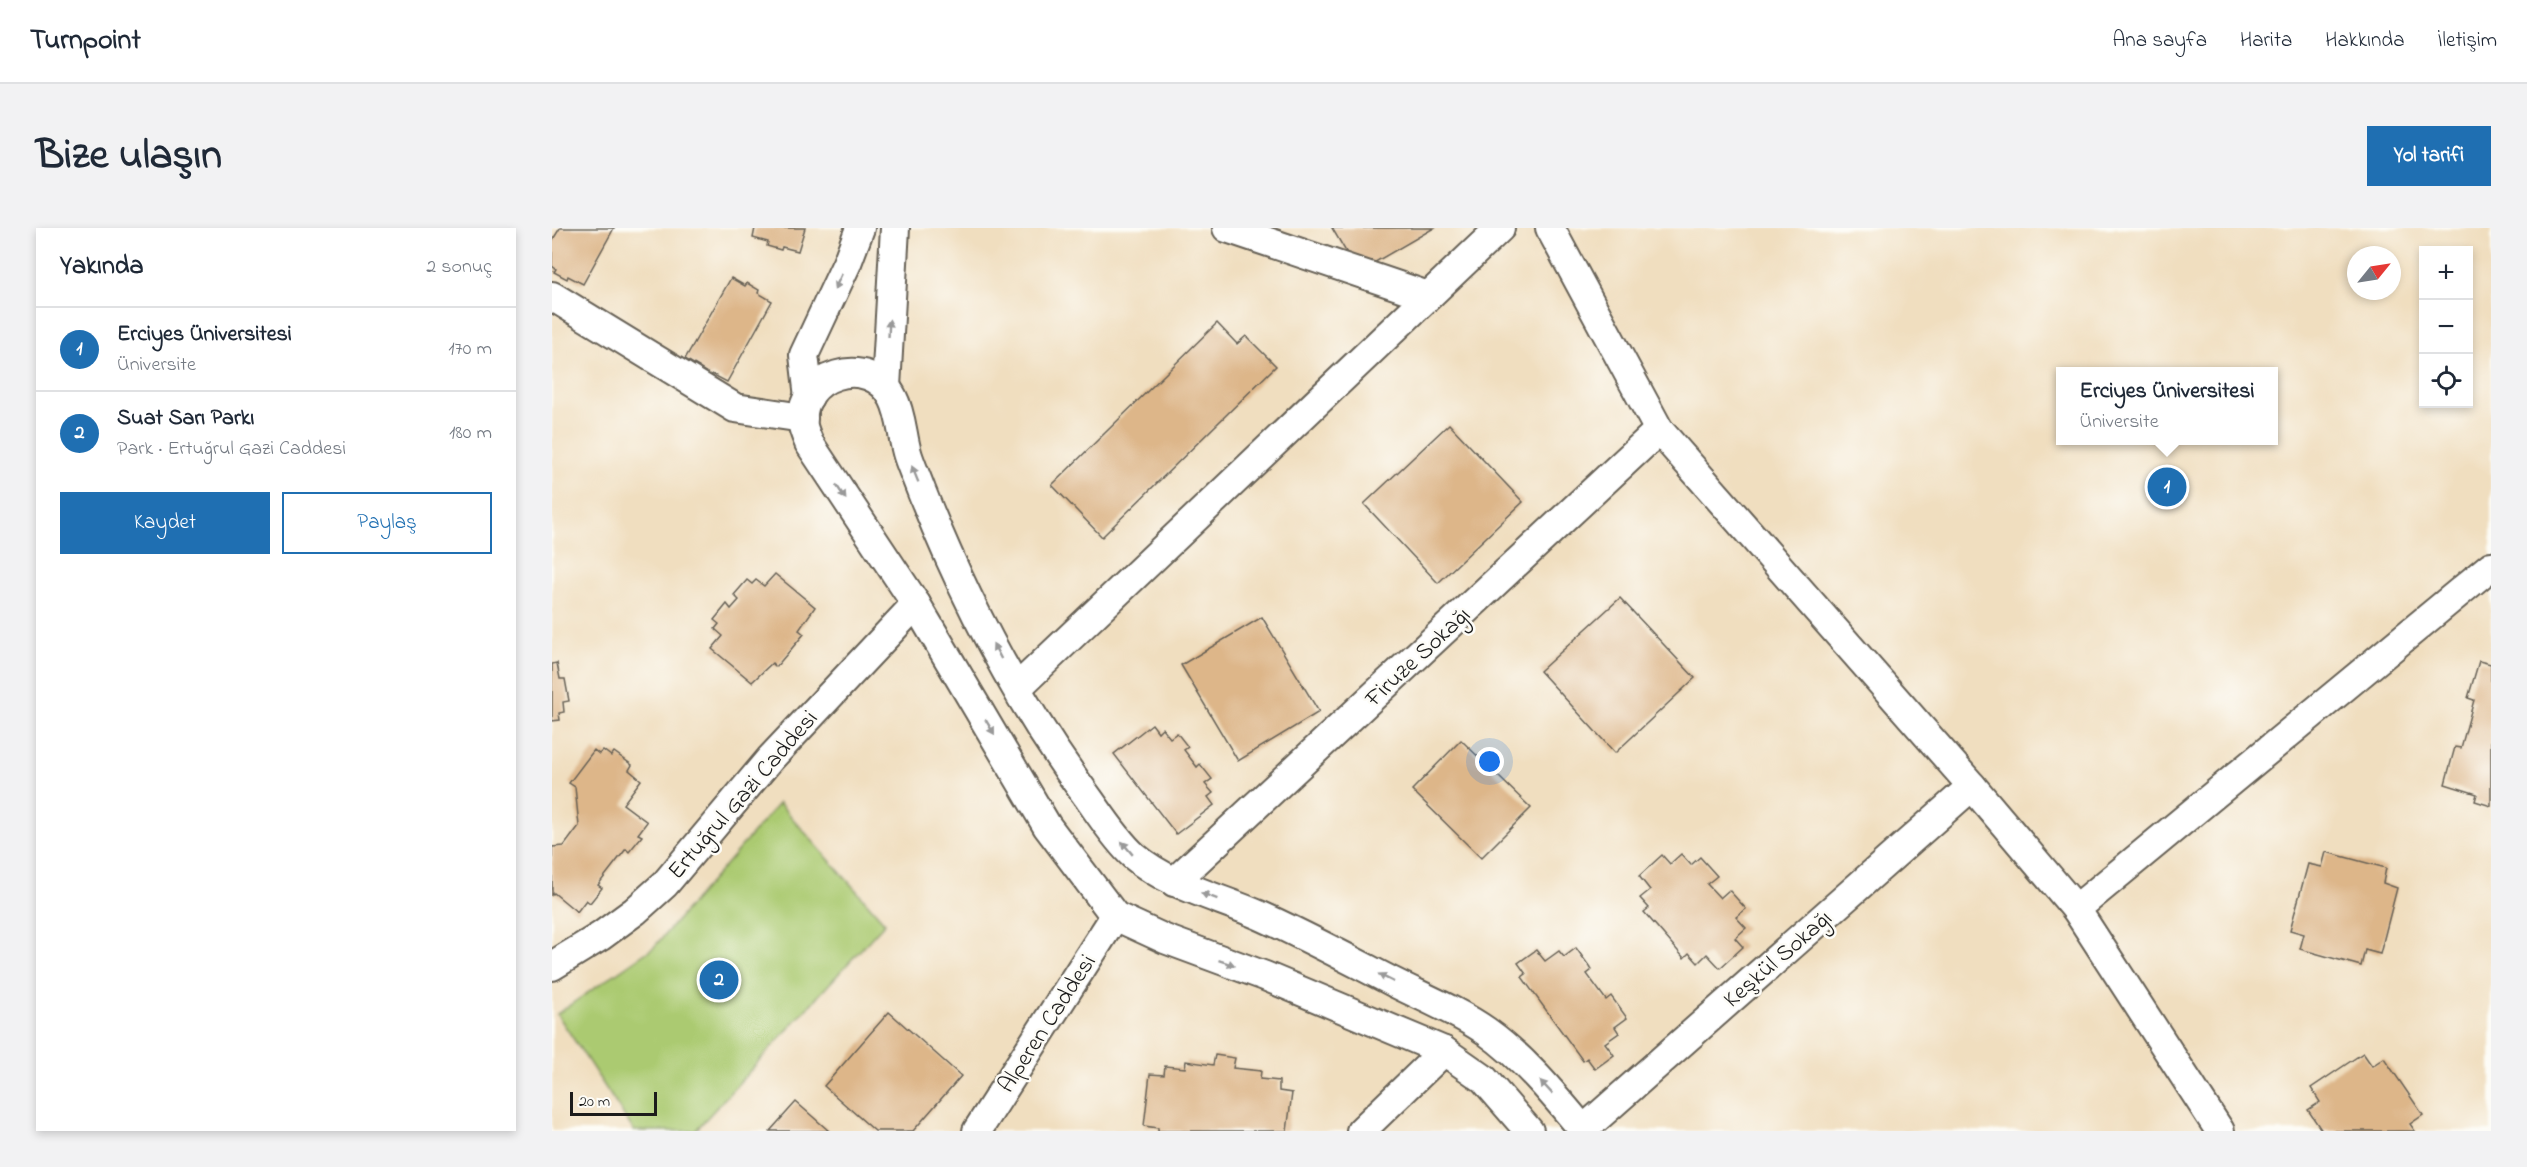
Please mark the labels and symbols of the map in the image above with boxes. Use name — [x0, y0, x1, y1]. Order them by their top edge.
north arrow — [2347, 246, 2401, 300]
one-way arrow — [833, 274, 842, 291]
one-way arrow — [885, 319, 894, 338]
pin: 1 — [2148, 464, 2186, 510]
one-way arrow — [910, 465, 919, 483]
one-way arrow — [835, 483, 847, 499]
street label: Firuze Sokağı — [1357, 599, 1479, 717]
one-way arrow — [992, 642, 1002, 660]
street label: Ertuğrul Gazi Caddesi — [660, 703, 827, 888]
one-way arrow — [985, 719, 995, 736]
your location — [1475, 747, 1504, 776]
one-way arrow — [1121, 840, 1134, 856]
one-way arrow — [1200, 890, 1218, 900]
street label: Keşkül Sokağı — [1716, 903, 1841, 1017]
street label: Alperen Caddesi — [990, 948, 1106, 1101]
pin: 2 — [700, 958, 738, 1002]
one-way arrow — [1218, 959, 1236, 969]
one-way arrow — [1377, 973, 1394, 983]
one-way arrow — [1539, 1080, 1553, 1094]
scale bar — [570, 1089, 657, 1116]

